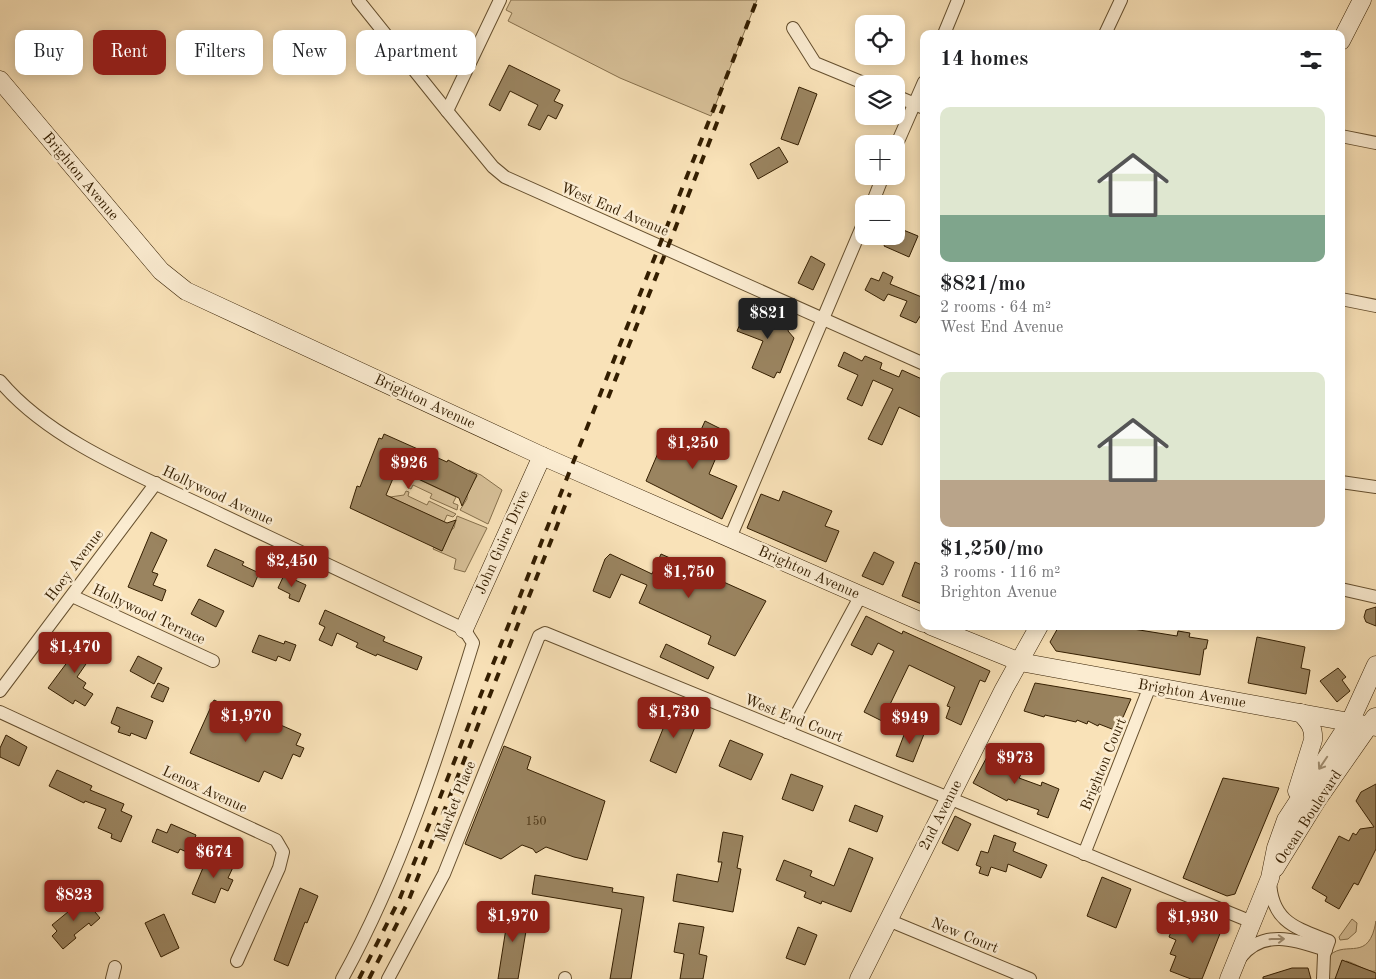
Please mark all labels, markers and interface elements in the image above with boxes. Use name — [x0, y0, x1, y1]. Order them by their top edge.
map controls — [855, 15, 905, 245]
button: locate — [855, 15, 905, 65]
chip: Buy — [15, 30, 83, 75]
chip: Rent — [93, 30, 166, 75]
chip: Filters — [176, 30, 263, 75]
chip: New — [273, 30, 346, 75]
chip: Apartment — [356, 30, 476, 75]
icon: filters — [1297, 46, 1325, 74]
text: 14 homes — [940, 49, 1028, 70]
button: layers — [855, 75, 905, 125]
street label: Brighton Avenue — [39, 130, 121, 224]
button: + — [855, 135, 905, 185]
icon: home — [1088, 140, 1178, 230]
street label: West End Avenue — [558, 181, 671, 240]
button: − — [855, 195, 905, 245]
text: $821/mo — [940, 274, 1026, 295]
pin: $821 — [738, 298, 798, 340]
text: 2 rooms · 64 m² — [940, 300, 1051, 316]
text: $821 — [749, 306, 787, 322]
text: West End Avenue — [940, 320, 1063, 336]
street label: Brighton Avenue — [372, 372, 477, 432]
icon: home — [1088, 405, 1178, 495]
pin: $1,250 — [652, 428, 734, 470]
text: $1,250 — [668, 436, 718, 452]
pin: $926 — [379, 448, 439, 490]
text: $926 — [390, 456, 428, 472]
street label: Hollywood Avenue — [159, 464, 275, 529]
street label: John Guire Drive — [474, 488, 533, 597]
street label: Hoey Avenue — [43, 527, 107, 605]
text: $1,250/mo — [940, 539, 1044, 560]
street label: Brighton Avenue — [755, 544, 862, 603]
pin: $2,450 — [251, 546, 333, 588]
text: $2,450 — [267, 554, 317, 570]
pin: $1,750 — [648, 556, 730, 599]
text: $1,750 — [664, 565, 714, 581]
text: 3 rooms · 116 m² — [940, 565, 1060, 581]
street label: Hollywood Terrace — [90, 583, 207, 648]
text: Brighton Avenue — [940, 585, 1057, 601]
pin: $1,470 — [34, 632, 116, 674]
text: $1,470 — [50, 640, 100, 656]
street label: Brighton Avenue — [1137, 678, 1247, 711]
street label: West End Court — [742, 693, 845, 746]
pin: $1,730 — [633, 696, 715, 739]
pin: $1,970 — [205, 700, 287, 743]
pin: $949 — [880, 702, 940, 745]
text: $1,730 — [649, 705, 699, 721]
text: $1,970 — [221, 709, 271, 725]
text: $949 — [891, 711, 929, 727]
street label: Brighton Court — [1079, 716, 1130, 813]
pin: $973 — [985, 742, 1045, 785]
text: $973 — [996, 751, 1034, 767]
one-way arrow — [1318, 756, 1328, 770]
street label: Market Place — [433, 759, 479, 844]
street label: Lenox Avenue — [160, 764, 249, 817]
street label: Ocean Boulevard — [1273, 768, 1345, 868]
street label: 2nd Avenue — [917, 778, 965, 853]
house number: 150 — [526, 815, 546, 828]
pin: $674 — [184, 836, 244, 879]
text: $674 — [195, 845, 233, 861]
pin: $823 — [44, 880, 104, 922]
text: $823 — [55, 888, 93, 904]
pin: $1,970 — [472, 900, 554, 943]
pin: $1,930 — [1152, 902, 1234, 944]
text: $1,970 — [488, 909, 538, 925]
text: $1,930 — [1168, 910, 1218, 926]
street label: New Court — [929, 916, 1000, 957]
one-way arrow — [1269, 934, 1285, 943]

